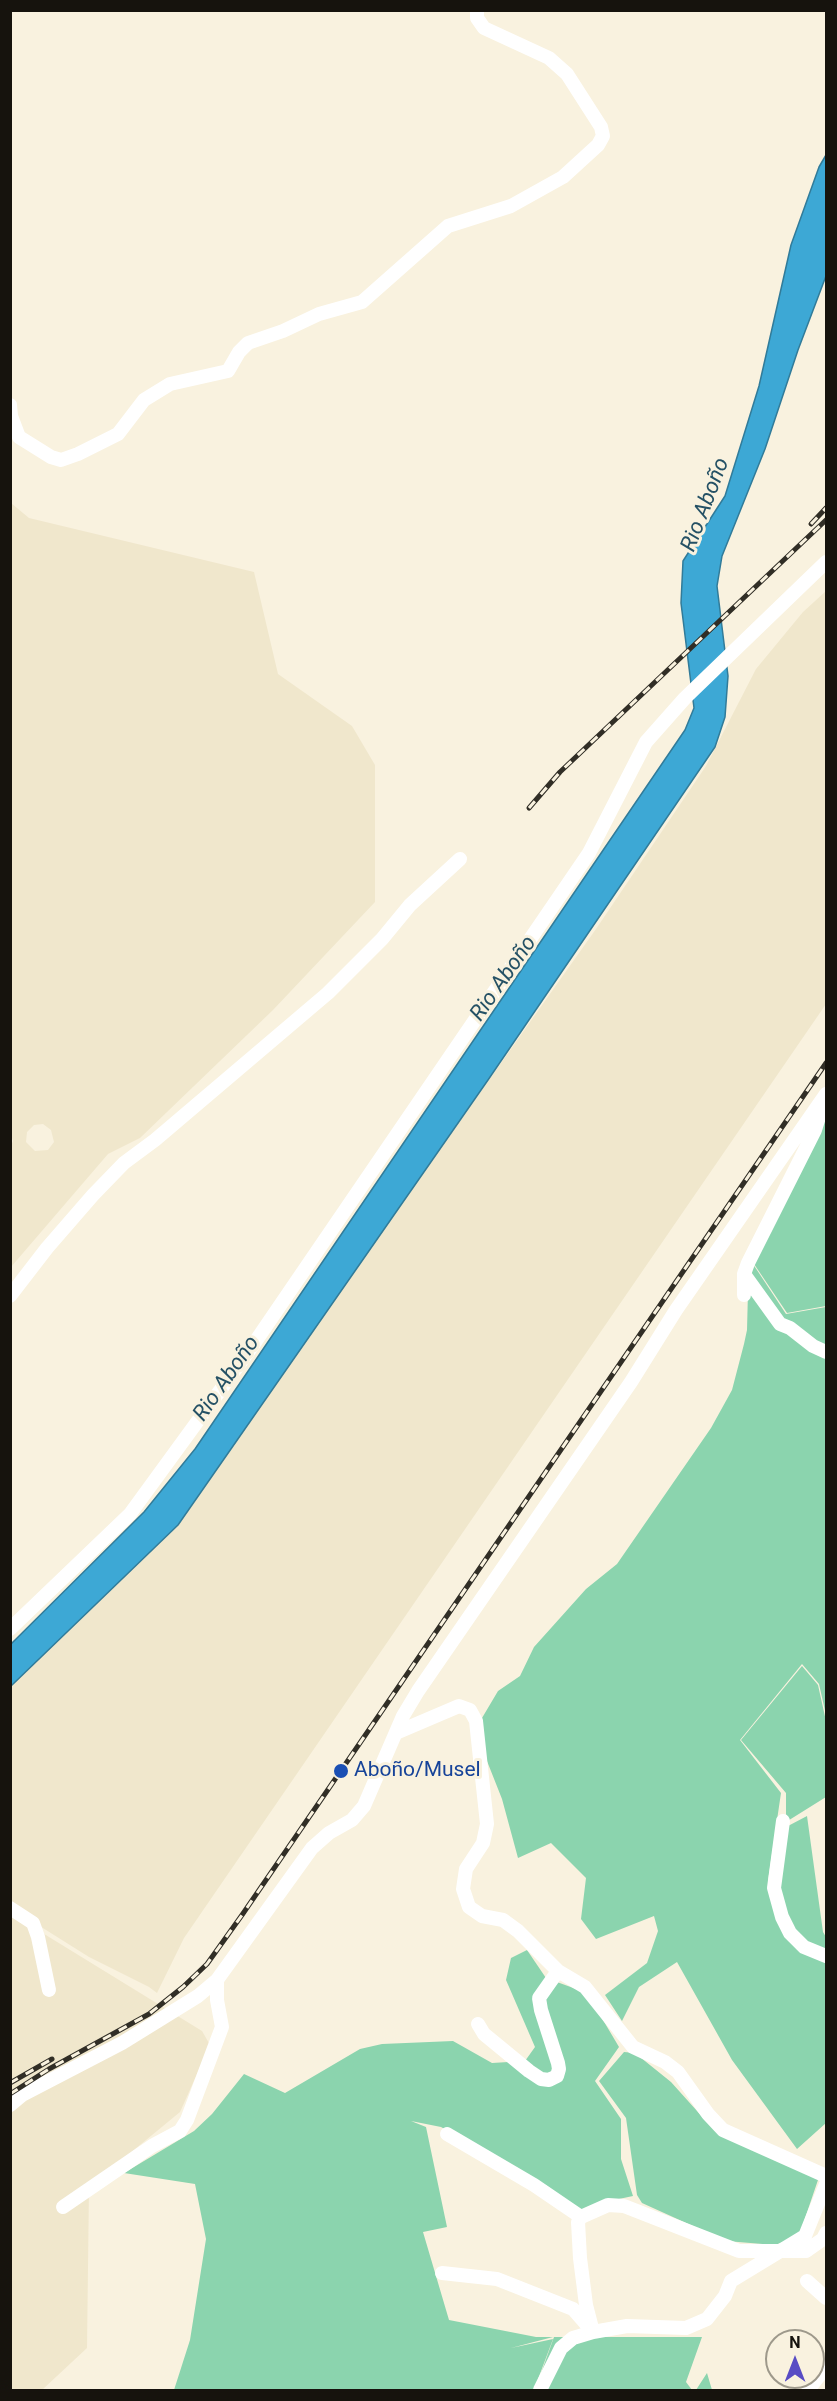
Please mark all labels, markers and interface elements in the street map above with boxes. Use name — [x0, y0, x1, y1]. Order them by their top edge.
water label: Rio Aboño — [676, 455, 736, 555]
water label: Rio Aboño — [465, 931, 543, 1027]
water label: Rio Aboño — [188, 1331, 266, 1427]
place label: Aboño/Musel — [354, 1758, 481, 1784]
marker: Aboño/Musel — [332, 1762, 350, 1780]
north arrow — [765, 2329, 825, 2389]
text: N — [789, 2333, 801, 2352]

